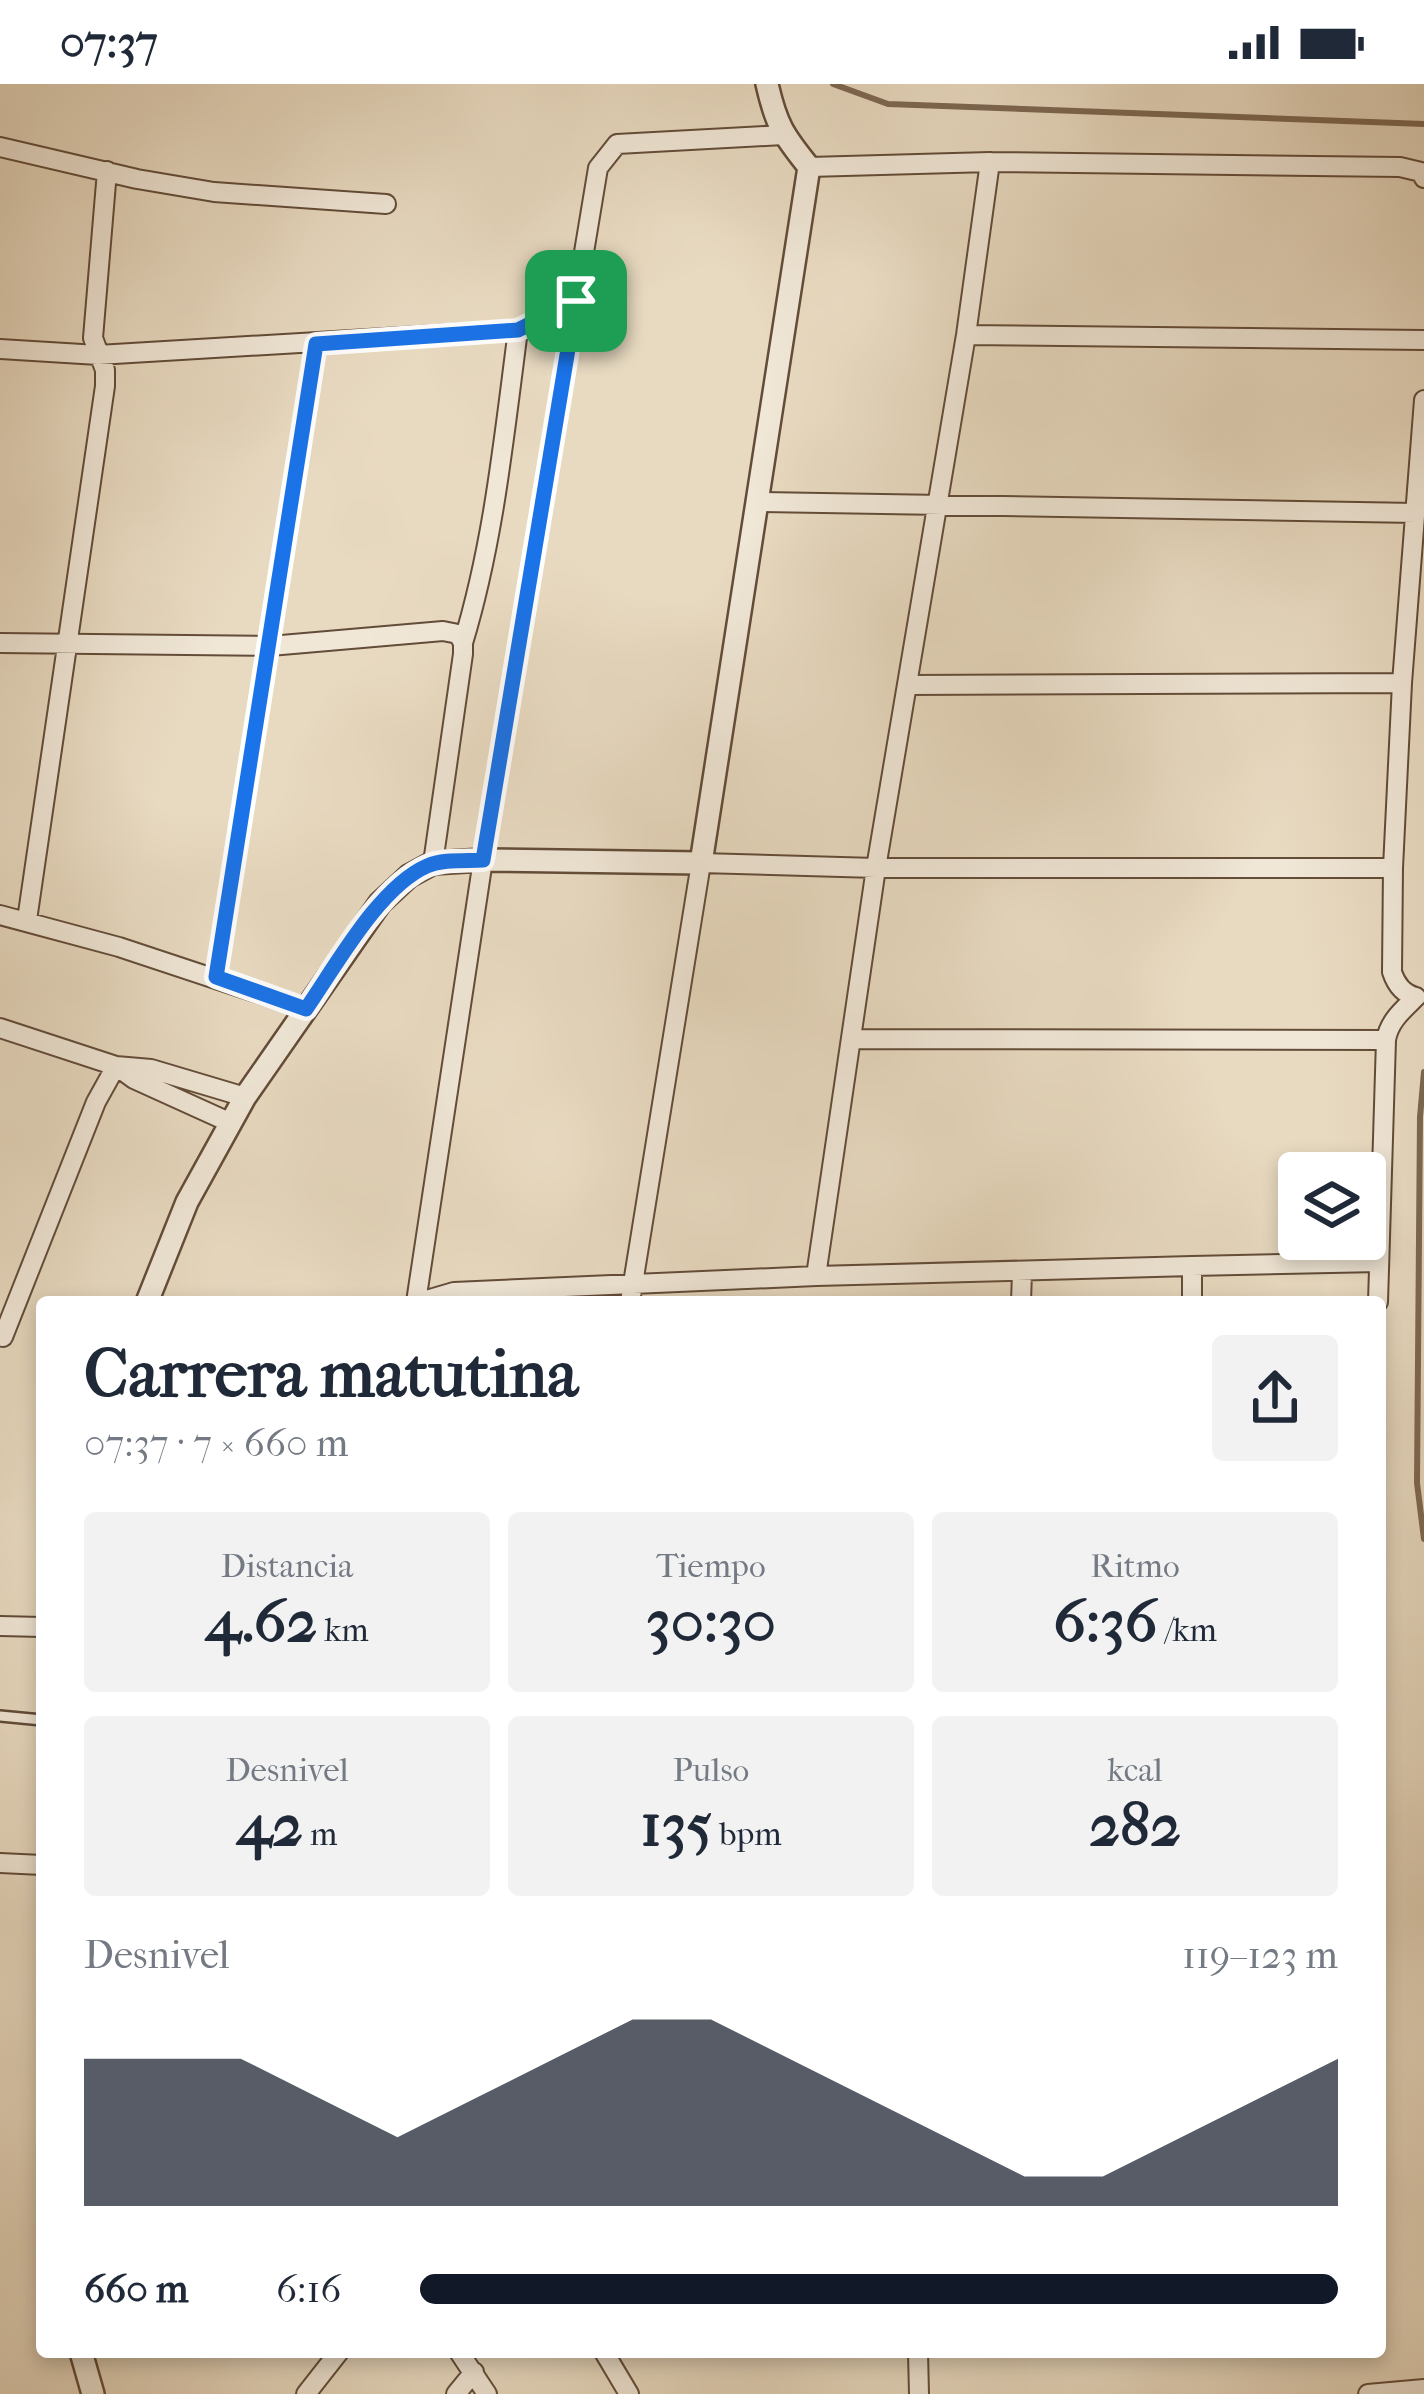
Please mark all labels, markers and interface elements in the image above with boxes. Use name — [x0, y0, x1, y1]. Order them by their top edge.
text: 07:37 — [60, 16, 158, 69]
pin — [525, 250, 627, 352]
icon: arrive — [543, 268, 609, 334]
map controls — [1278, 1152, 1386, 1260]
button: layers — [1278, 1152, 1386, 1260]
button: share — [1212, 1335, 1338, 1461]
text: Carrera matutina — [84, 1336, 578, 1413]
text: 07:37 · 7 × 660 m — [84, 1420, 348, 1466]
text: Distancia — [221, 1547, 353, 1586]
text: Tiempo — [656, 1547, 766, 1586]
text: Ritmo — [1090, 1547, 1180, 1586]
text: 4.62 — [205, 1586, 317, 1657]
text: 30:30 — [646, 1586, 776, 1657]
text: 6:36 — [1053, 1586, 1157, 1657]
text: km — [317, 1611, 369, 1650]
text: /km — [1157, 1611, 1217, 1650]
text: Desnivel — [225, 1751, 349, 1790]
text: Pulso — [673, 1751, 749, 1790]
text: kcal — [1107, 1751, 1163, 1790]
text: 42 — [237, 1790, 303, 1861]
text: 135 — [640, 1790, 712, 1861]
text: 282 — [1089, 1790, 1181, 1861]
text: m — [303, 1815, 337, 1854]
text: bpm — [712, 1815, 782, 1854]
text: Desnivel — [84, 1932, 230, 1978]
text: 119–123 m — [1182, 1932, 1338, 1978]
text: 660 m — [84, 2266, 189, 2312]
text: 6:16 — [276, 2266, 341, 2312]

